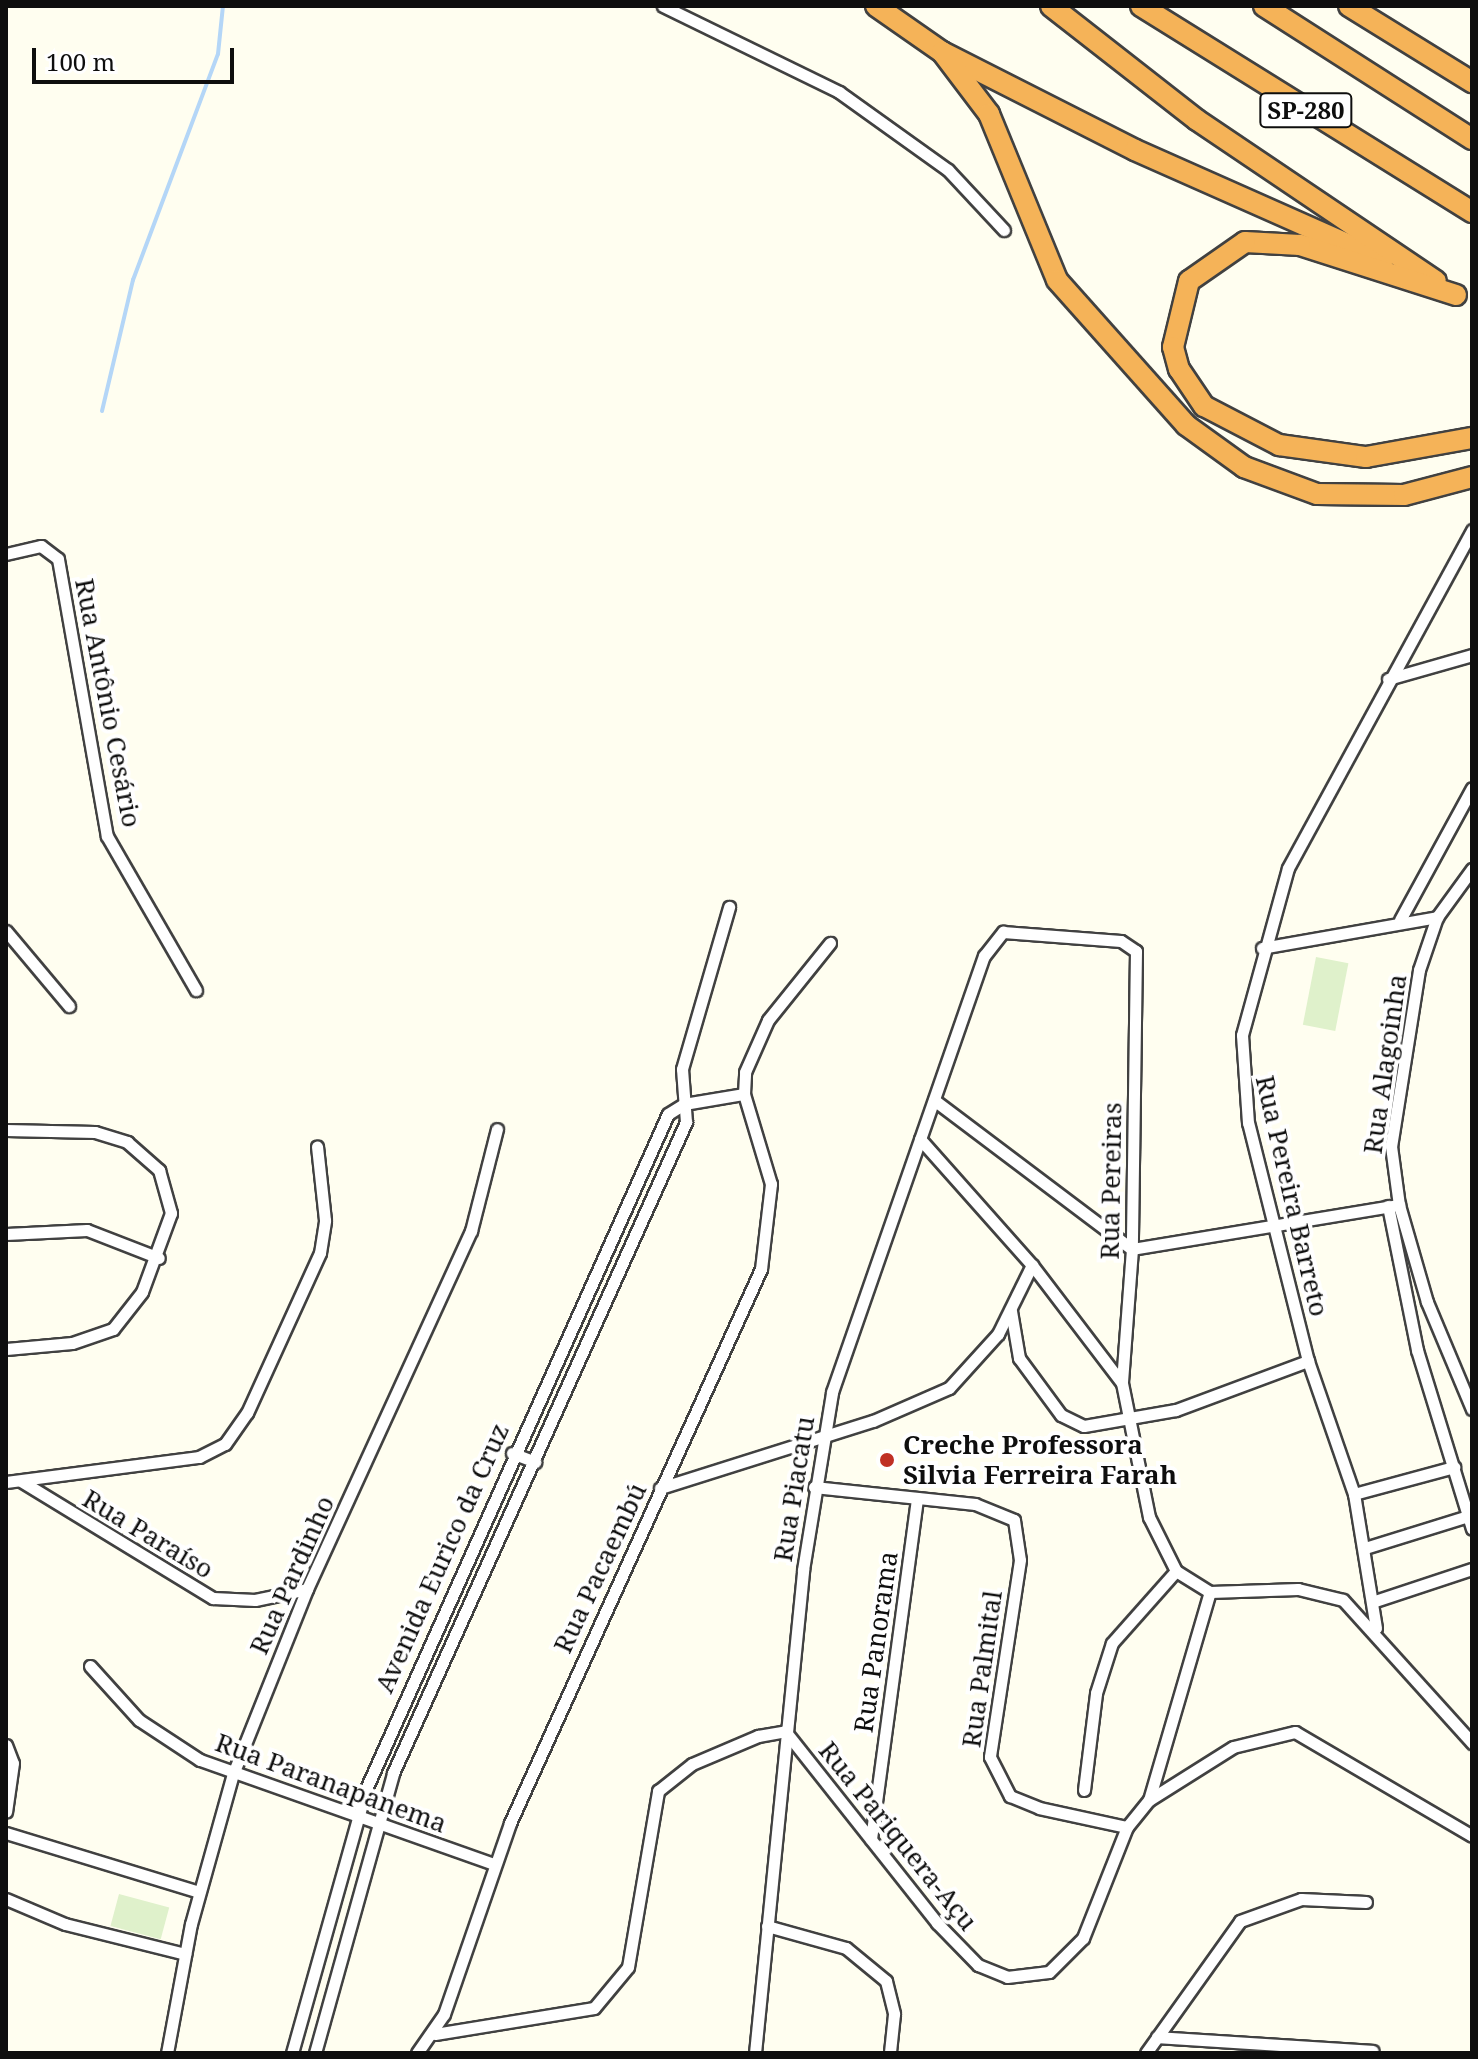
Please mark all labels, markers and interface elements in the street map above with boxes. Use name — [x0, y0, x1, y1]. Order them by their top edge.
scale bar — [36, 32, 238, 82]
text: 100 m — [46, 45, 115, 78]
road number: SP-280 — [1258, 90, 1354, 130]
street label: Rua Antônio Cesário — [69, 576, 147, 830]
street label: Rua Alagoinha — [1357, 972, 1413, 1156]
street label: Rua Pereira Barreto — [1249, 1072, 1335, 1320]
street label: Rua Pereiras — [1094, 1102, 1128, 1260]
street label: Rua Piacatu — [767, 1414, 821, 1564]
street label: Avenida Eurico da Cruz — [368, 1419, 516, 1697]
place label: Creche Professora Silvia Ferreira Farah — [903, 1429, 1177, 1490]
marker: Creche Professora Silvia Ferreira Farah — [878, 1451, 896, 1469]
street label: Rua Pacaembú — [547, 1478, 653, 1658]
street label: Rua Paraíso — [77, 1483, 219, 1585]
street label: Rua Pardinho — [243, 1491, 341, 1659]
street label: Rua Panorama — [848, 1549, 904, 1735]
street label: Rua Palmital — [956, 1589, 1008, 1749]
street label: Rua Paranapanema — [211, 1727, 451, 1839]
street label: Rua Pariquera-Açu — [812, 1735, 984, 1937]

